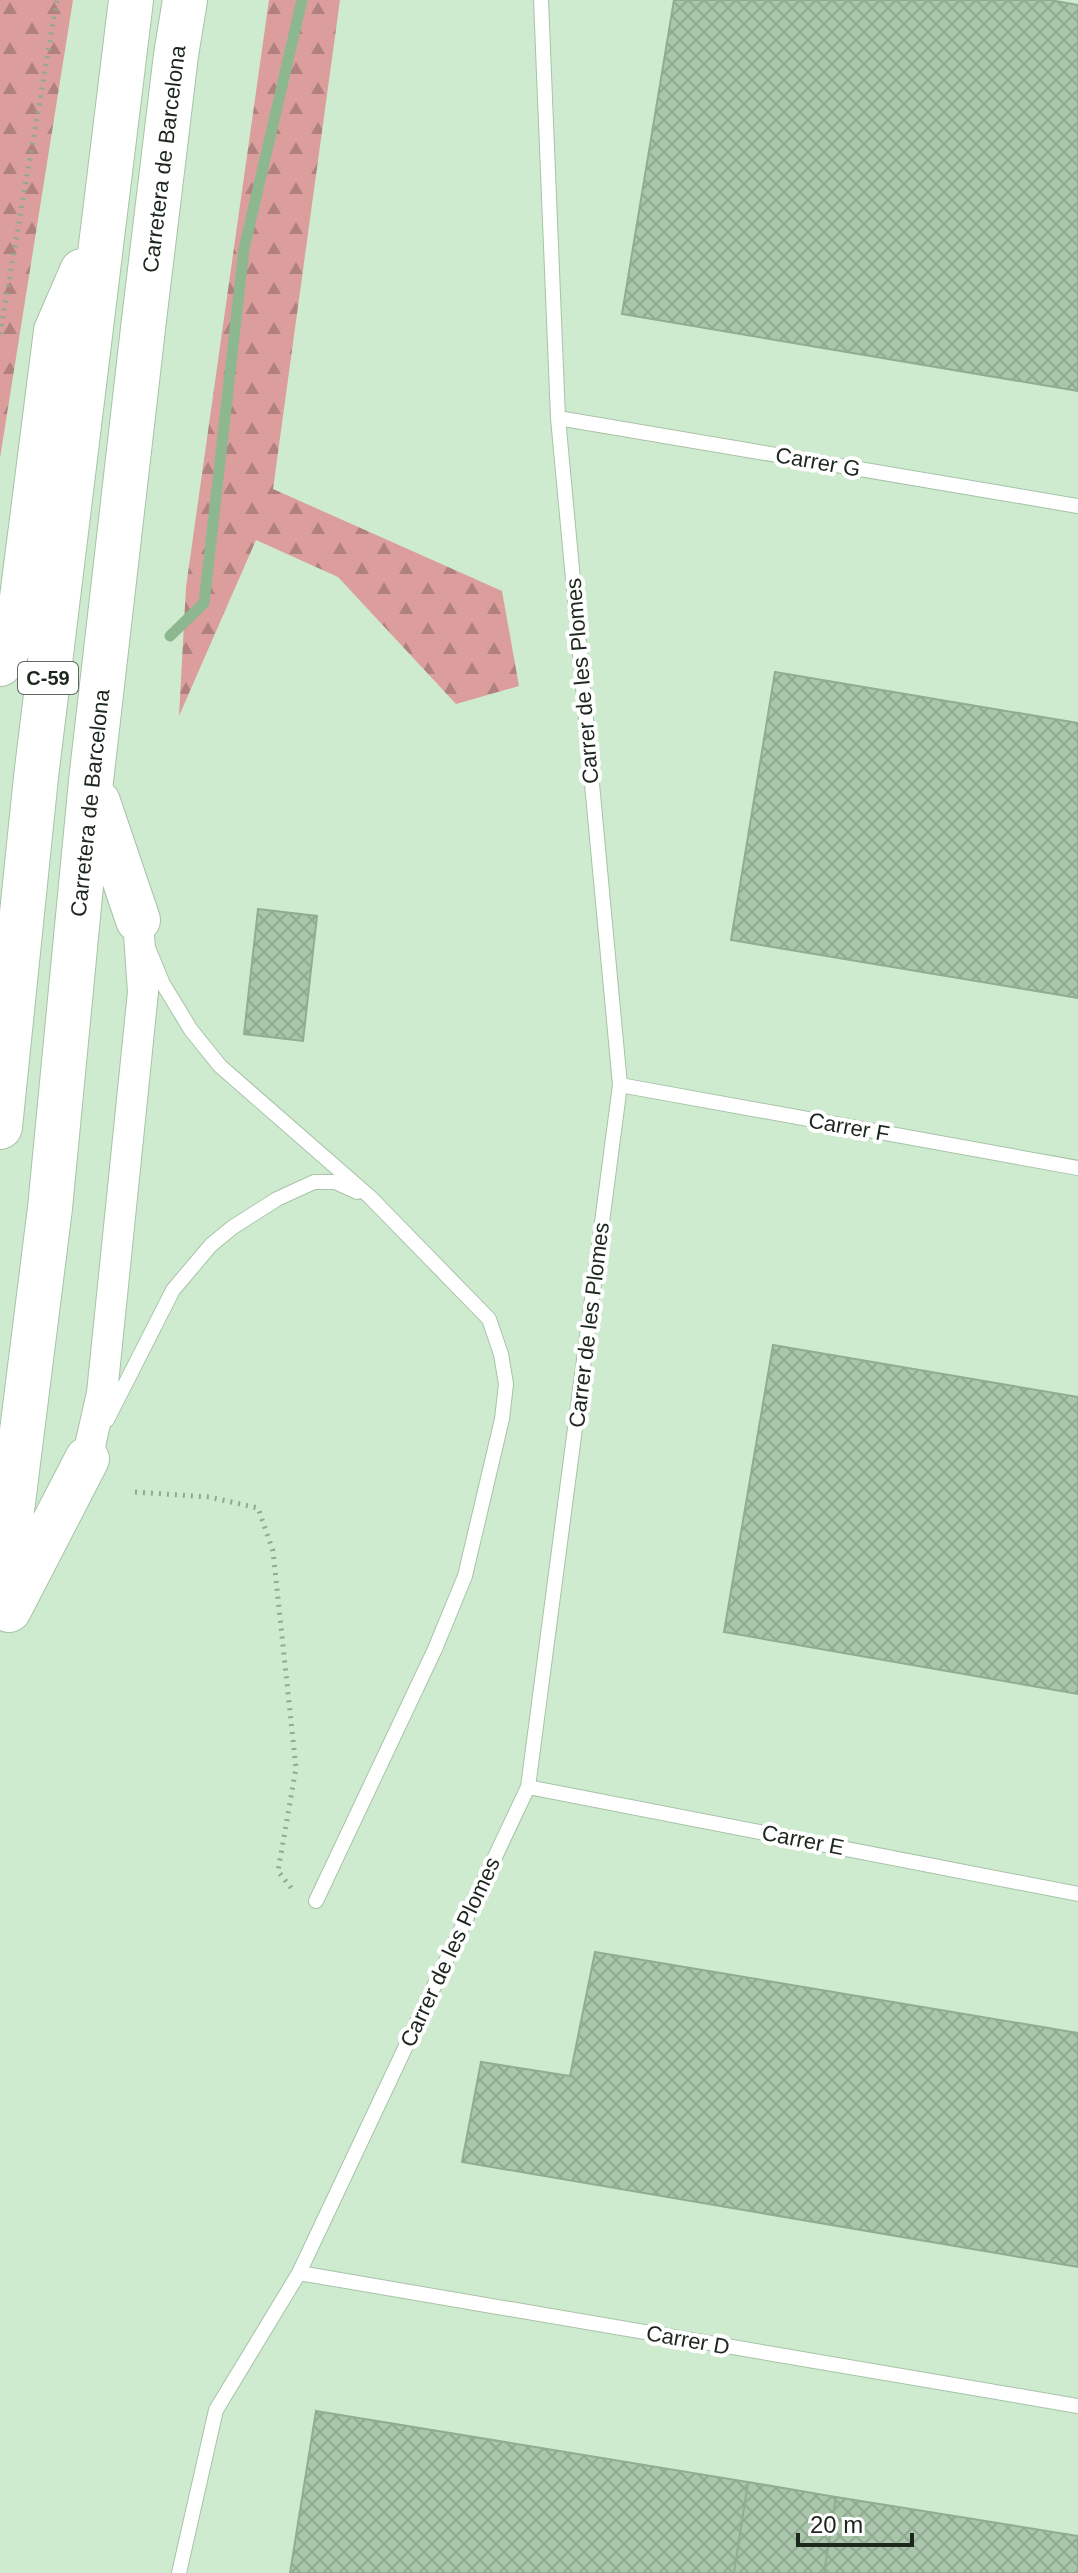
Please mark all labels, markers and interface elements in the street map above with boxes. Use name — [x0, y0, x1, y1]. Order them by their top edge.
street label: Carretera de Barcelona — [138, 43, 190, 274]
street label: Carrer G — [774, 442, 862, 482]
street label: Carrer de les Plomes — [561, 577, 603, 785]
road number: C-59 — [18, 662, 78, 694]
street label: Carretera de Barcelona — [66, 687, 114, 918]
street label: Carrer F — [807, 1108, 891, 1146]
street label: Carrer de les Plomes — [564, 1221, 614, 1429]
street label: Carrer E — [760, 1820, 846, 1860]
street label: Carrer de les Plomes — [395, 1853, 505, 2051]
street label: Carrer D — [644, 2320, 732, 2360]
scale bar — [798, 2497, 912, 2547]
text: 20 m — [810, 2511, 863, 2538]

